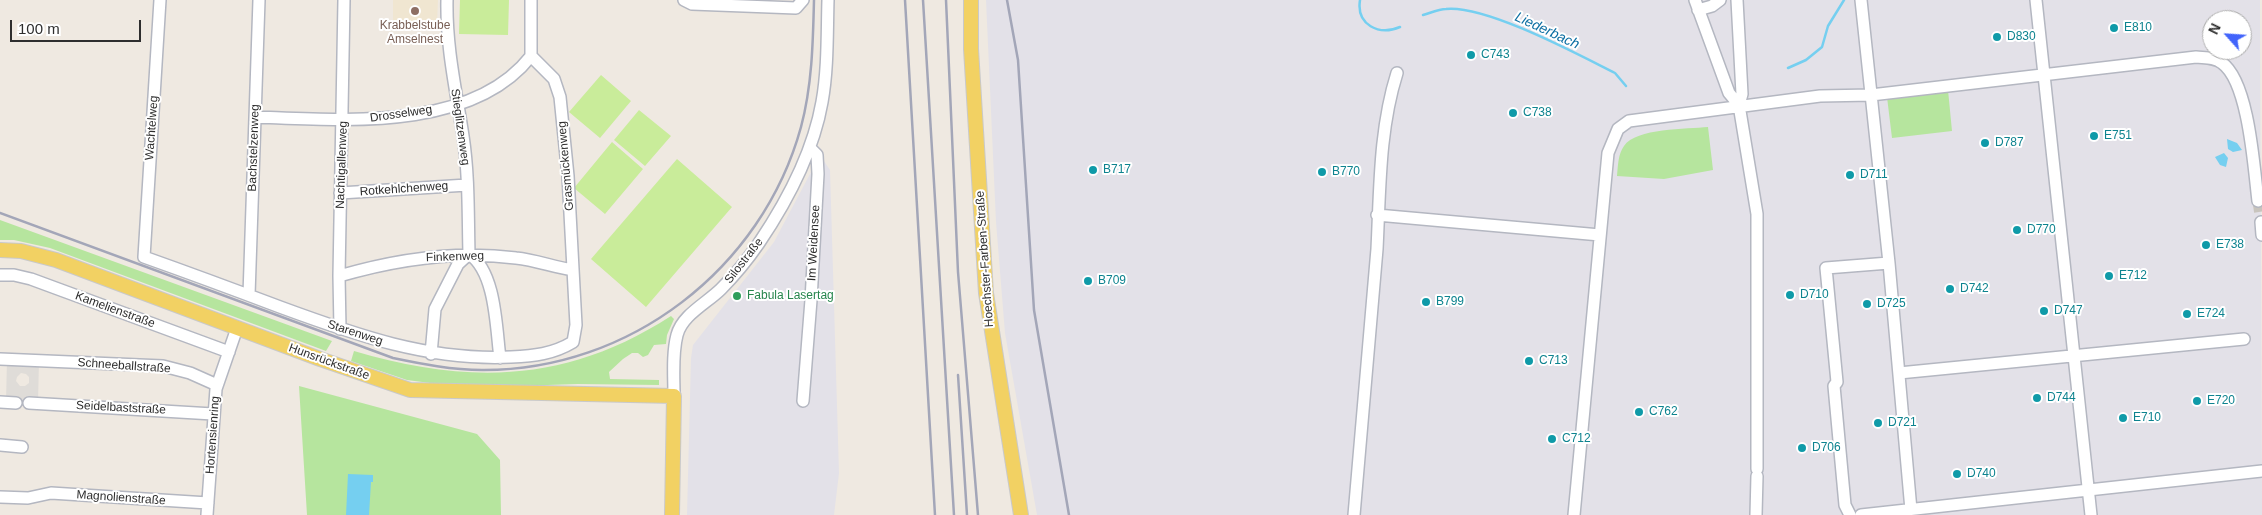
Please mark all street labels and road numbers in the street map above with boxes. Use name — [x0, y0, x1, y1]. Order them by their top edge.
street label: Stieglitzenweg — [447, 88, 473, 166]
street label: Wachtelweg — [143, 95, 161, 161]
street label: Drosselweg — [369, 103, 433, 125]
street label: Bachstelzenweg — [245, 104, 263, 192]
street label: Nachtigallenweg — [333, 121, 351, 209]
street label: Grasmückenweg — [555, 121, 577, 211]
street label: Rotkehlchenweg — [359, 179, 449, 199]
street label: Hoechster-Farben-Straße — [973, 190, 997, 328]
street label: Im Weidensee — [805, 204, 823, 282]
street label: Silostraße — [722, 235, 766, 287]
street label: Finkenweg — [426, 249, 484, 265]
street label: Kamelienstraße — [73, 289, 157, 331]
street label: Starenweg — [325, 317, 385, 349]
street label: Hunsrückstraße — [287, 341, 371, 383]
street label: Schneeballstraße — [77, 356, 171, 376]
street label: Hortensienring — [203, 396, 223, 474]
street label: Seidelbaststraße — [76, 398, 166, 418]
street label: Magnolienstraße — [76, 488, 166, 508]

